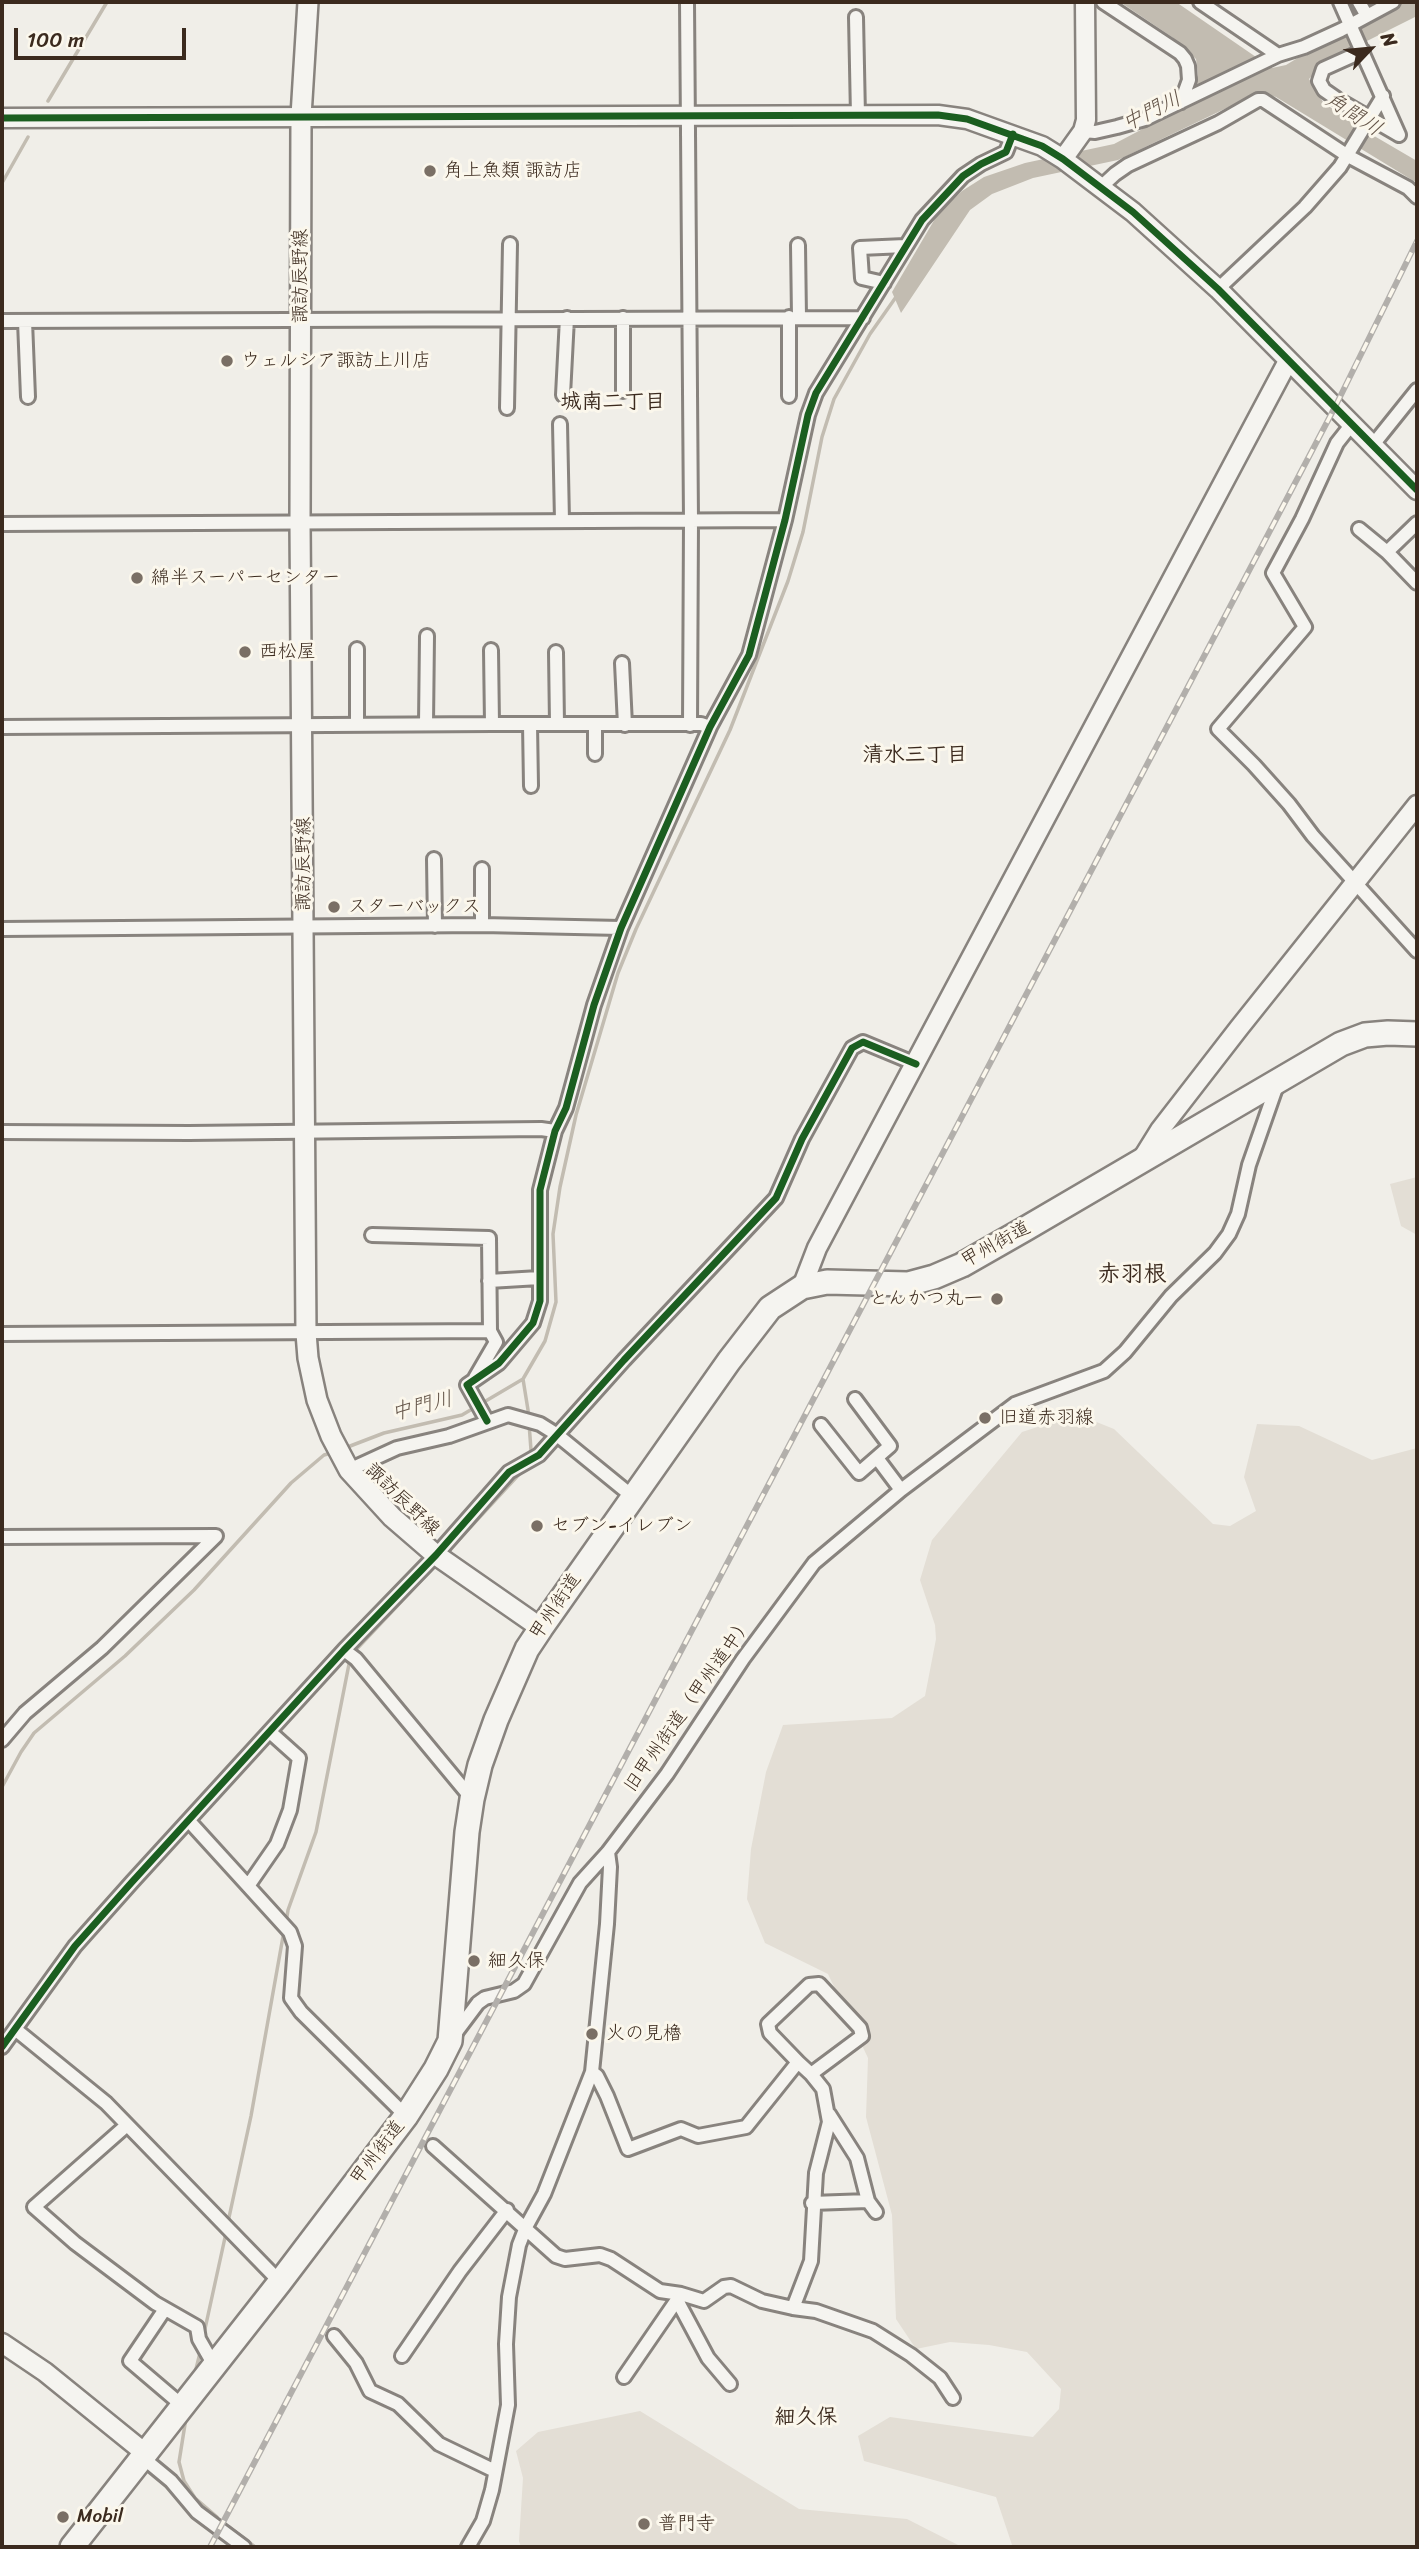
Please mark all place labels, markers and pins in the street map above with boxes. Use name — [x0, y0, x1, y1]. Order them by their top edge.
place label: 角上魚類 諏訪店 — [444, 160, 582, 182]
marker: 角上魚類 諏訪店 — [422, 163, 438, 179]
place label: ウェルシア諏訪上川店 — [241, 350, 431, 372]
marker: ウェルシア諏訪上川店 — [219, 353, 235, 369]
place label: 綿半スーパーセンター — [151, 567, 340, 589]
marker: 綿半スーパーセンター — [129, 570, 145, 586]
place label: 西松屋 — [259, 641, 316, 663]
marker: 西松屋 — [237, 644, 253, 660]
place label: スターバックス — [348, 896, 481, 918]
marker: スターバックス — [326, 899, 342, 915]
place label: とんかつ丸一 — [869, 1288, 983, 1310]
marker: とんかつ丸一 — [989, 1291, 1005, 1307]
place label: 旧道赤羽線 — [999, 1407, 1094, 1429]
marker: 旧道赤羽線 — [977, 1410, 993, 1426]
place label: セブン-イレブン — [551, 1515, 693, 1537]
marker: セブン-イレブン — [529, 1518, 545, 1534]
place label: 細久保 — [488, 1950, 545, 1972]
marker: 細久保 — [466, 1953, 482, 1969]
place label: 火の見櫓 — [606, 2023, 682, 2045]
marker: 火の見櫓 — [584, 2026, 600, 2042]
place label: Mobil — [77, 2506, 123, 2528]
marker: Mobil — [55, 2509, 71, 2525]
place label: 普門寺 — [658, 2513, 715, 2535]
marker: 普門寺 — [636, 2516, 652, 2532]

